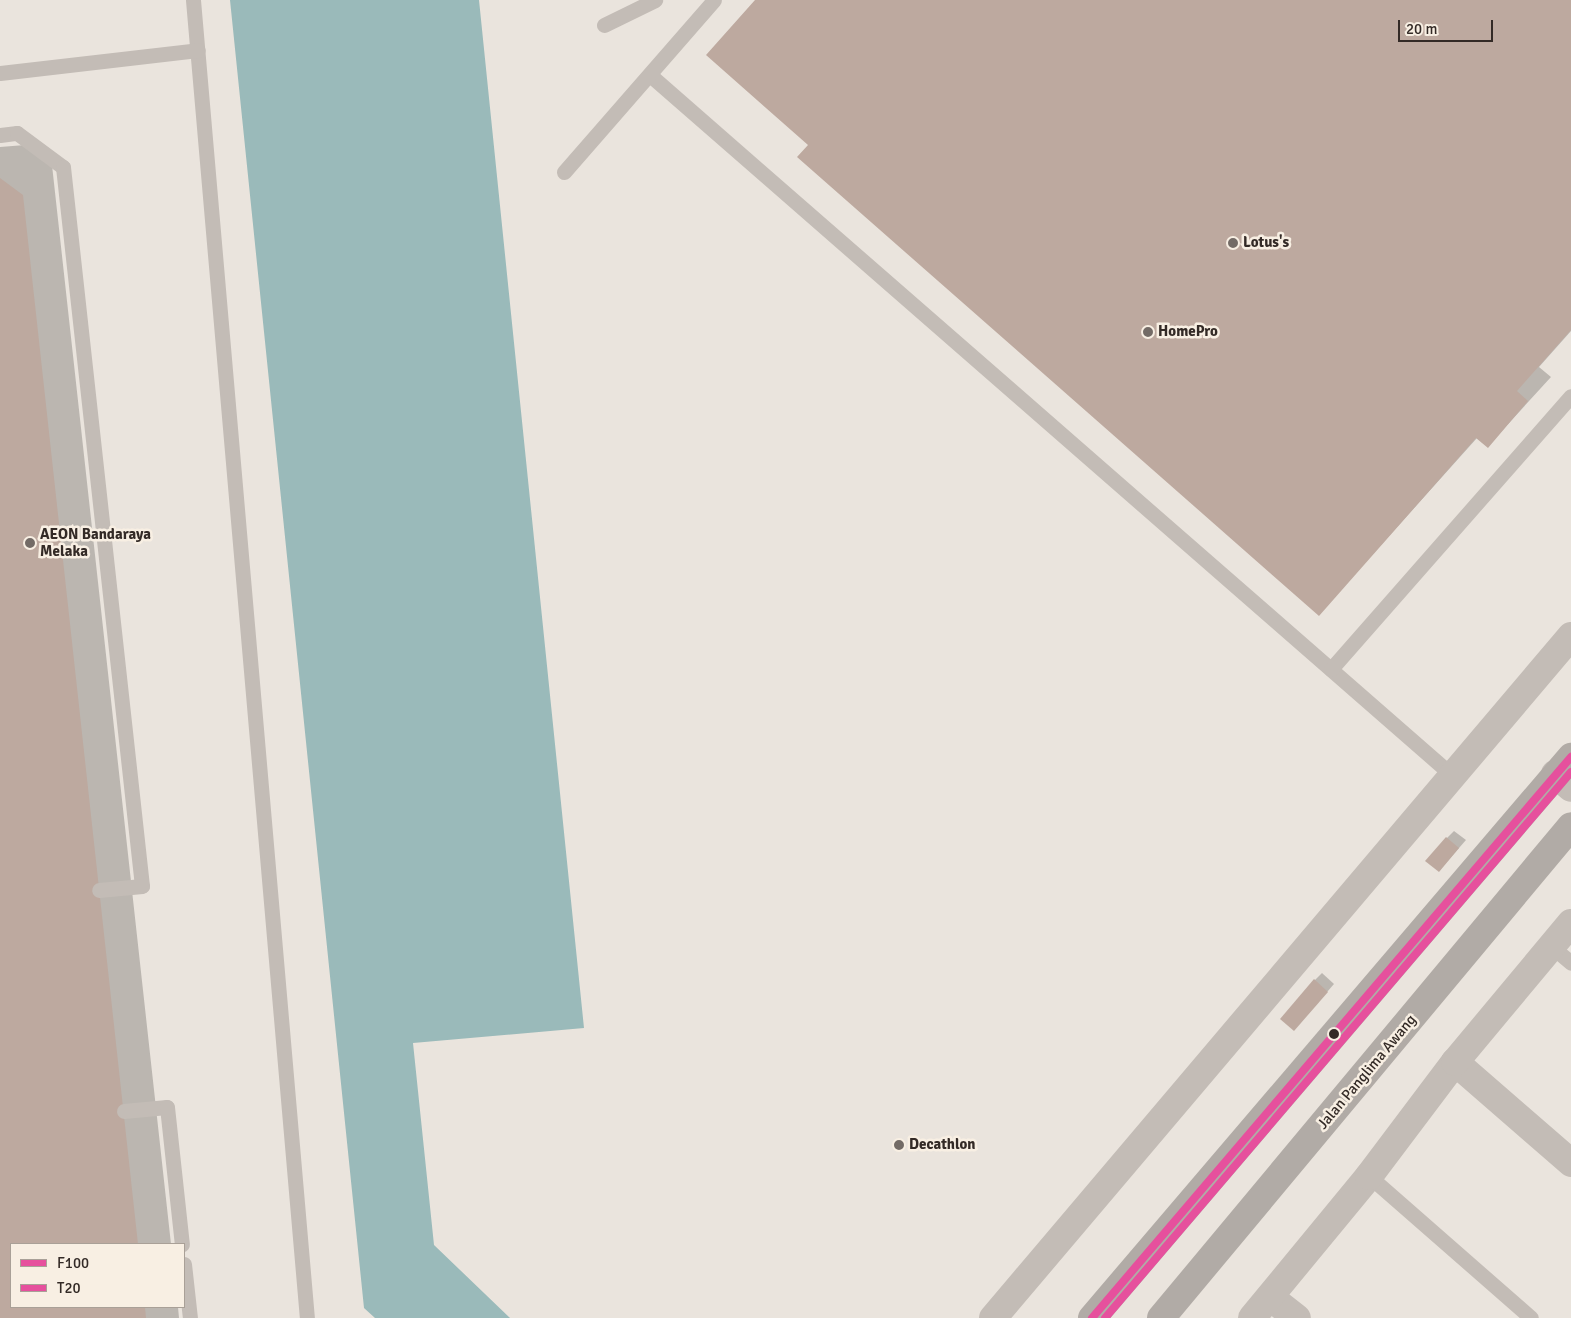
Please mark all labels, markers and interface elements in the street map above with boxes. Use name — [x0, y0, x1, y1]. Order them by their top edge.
scale bar — [1401, 10, 1496, 42]
text: 20 m — [1406, 20, 1437, 38]
place label: Lotus's — [1243, 234, 1289, 252]
marker: Lotus's — [1227, 237, 1239, 249]
place label: HomePro — [1158, 323, 1218, 341]
marker: HomePro — [1142, 326, 1154, 338]
place label: AEON Bandaraya Melaka — [40, 525, 151, 560]
marker: AEON Bandaraya Melaka — [24, 537, 36, 549]
street label: Jalan Panglima Awang — [1314, 1011, 1420, 1133]
unlabelled marker — [1329, 1029, 1339, 1039]
place label: Decathlon — [909, 1136, 976, 1154]
marker: Decathlon — [893, 1139, 905, 1151]
legend — [10, 1243, 185, 1308]
text: F100 — [57, 1254, 89, 1272]
text: T20 — [57, 1279, 81, 1297]

